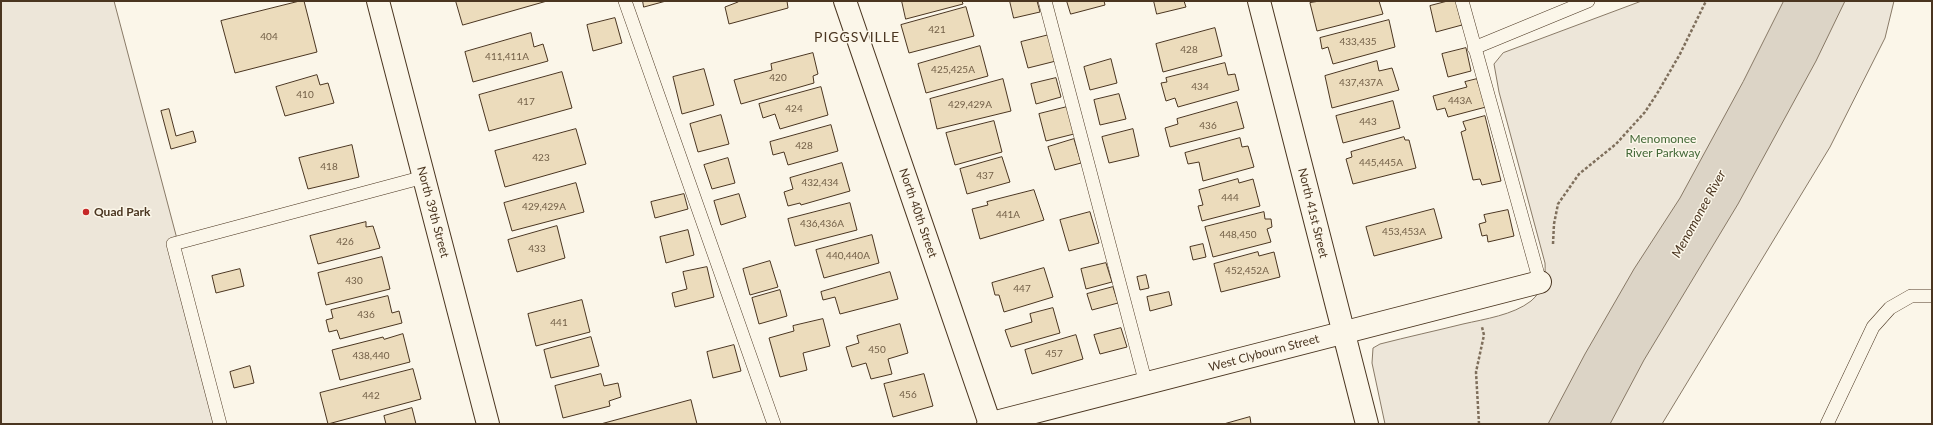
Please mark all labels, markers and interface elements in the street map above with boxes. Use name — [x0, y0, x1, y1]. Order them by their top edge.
house number: 421 — [928, 24, 946, 36]
district label: PIGGSVILLE — [814, 29, 900, 45]
house number: 404 — [260, 31, 278, 43]
house number: 433,435 — [1339, 36, 1377, 48]
house number: 428 — [1180, 44, 1198, 56]
house number: 411,411A — [485, 51, 529, 63]
house number: 425,425A — [931, 64, 975, 76]
house number: 420 — [769, 72, 787, 84]
house number: 437,437A — [1339, 77, 1383, 89]
house number: 434 — [1191, 81, 1209, 93]
house number: 410 — [296, 89, 314, 101]
house number: 443A — [1448, 95, 1472, 107]
house number: 417 — [517, 96, 535, 108]
house number: 429,429A — [948, 99, 992, 111]
house number: 424 — [785, 103, 803, 115]
house number: 443 — [1359, 116, 1377, 128]
house number: 436 — [1199, 120, 1217, 132]
park label: Menomonee River Parkway — [1626, 132, 1700, 160]
house number: 428 — [795, 140, 813, 152]
house number: 423 — [532, 152, 550, 164]
house number: 445,445A — [1359, 157, 1403, 169]
house number: 418 — [320, 161, 338, 173]
street label: North 39th Street — [414, 165, 452, 259]
street label: North 40th Street — [896, 166, 940, 260]
street label: North 41st Street — [1295, 166, 1331, 260]
water label: Menomonee River — [1669, 168, 1729, 260]
house number: 437 — [976, 170, 994, 182]
house number: 432,434 — [801, 177, 839, 189]
house number: 444 — [1221, 192, 1239, 204]
house number: 429,429A — [522, 201, 566, 213]
place label: Quad Park — [94, 205, 150, 219]
marker: Quad Park — [81, 207, 91, 217]
house number: 441A — [996, 209, 1020, 221]
house number: 436,436A — [800, 218, 844, 230]
house number: 453,453A — [1382, 226, 1426, 238]
house number: 448,450 — [1219, 229, 1257, 241]
house number: 426 — [336, 236, 354, 248]
house number: 433 — [528, 243, 546, 255]
house number: 440,440A — [826, 250, 870, 262]
house number: 452,452A — [1225, 265, 1269, 277]
house number: 430 — [345, 275, 363, 287]
house number: 447 — [1013, 283, 1031, 295]
house number: 436 — [357, 309, 375, 321]
house number: 441 — [550, 317, 568, 329]
street label: West Clybourn Street — [1207, 331, 1321, 375]
house number: 450 — [868, 344, 886, 356]
house number: 457 — [1045, 348, 1063, 360]
house number: 438,440 — [352, 350, 390, 362]
house number: 456 — [899, 389, 917, 401]
house number: 442 — [362, 390, 380, 402]

